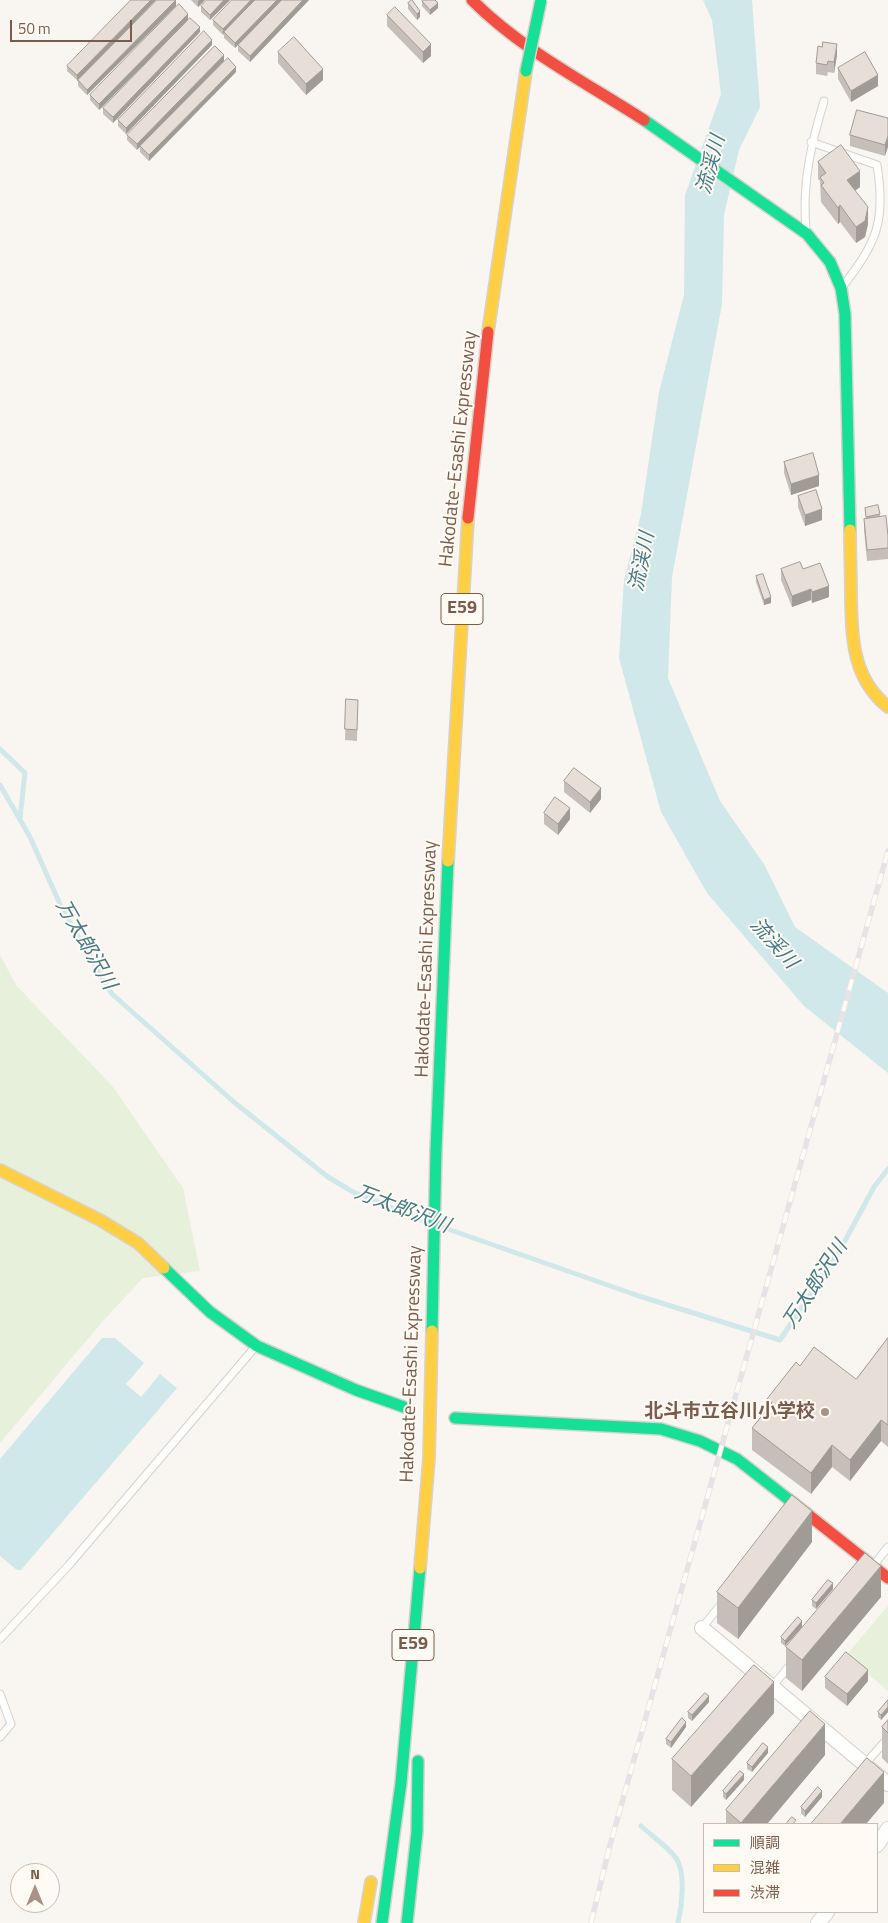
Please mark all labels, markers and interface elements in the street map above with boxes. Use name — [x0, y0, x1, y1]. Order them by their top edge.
scale bar — [12, 10, 135, 42]
text: 50 m — [18, 17, 51, 40]
water label: 流渓川 — [693, 133, 731, 197]
street label: Hakodate-Esashi Expressway — [435, 330, 483, 568]
water label: 流渓川 — [625, 530, 661, 594]
road number: E59 — [441, 594, 483, 624]
street label: Hakodate-Esashi Expressway — [411, 840, 443, 1078]
water label: 万太郎沢川 — [50, 896, 120, 994]
water label: 流渓川 — [744, 914, 802, 974]
water label: 万太郎沢川 — [351, 1181, 453, 1239]
water label: 万太郎沢川 — [779, 1237, 853, 1333]
street label: Hakodate-Esashi Expressway — [396, 1245, 428, 1483]
place label: 北斗市立谷川小学校 — [644, 1401, 815, 1423]
marker: 北斗市立谷川小学校 — [819, 1406, 831, 1418]
road number: E59 — [392, 1630, 434, 1660]
legend — [703, 1823, 878, 1913]
text: 順調 — [750, 1831, 780, 1854]
text: 混雑 — [750, 1856, 780, 1879]
north arrow — [10, 1863, 60, 1913]
text: N — [30, 1863, 40, 1884]
text: 渋滞 — [750, 1881, 780, 1904]

